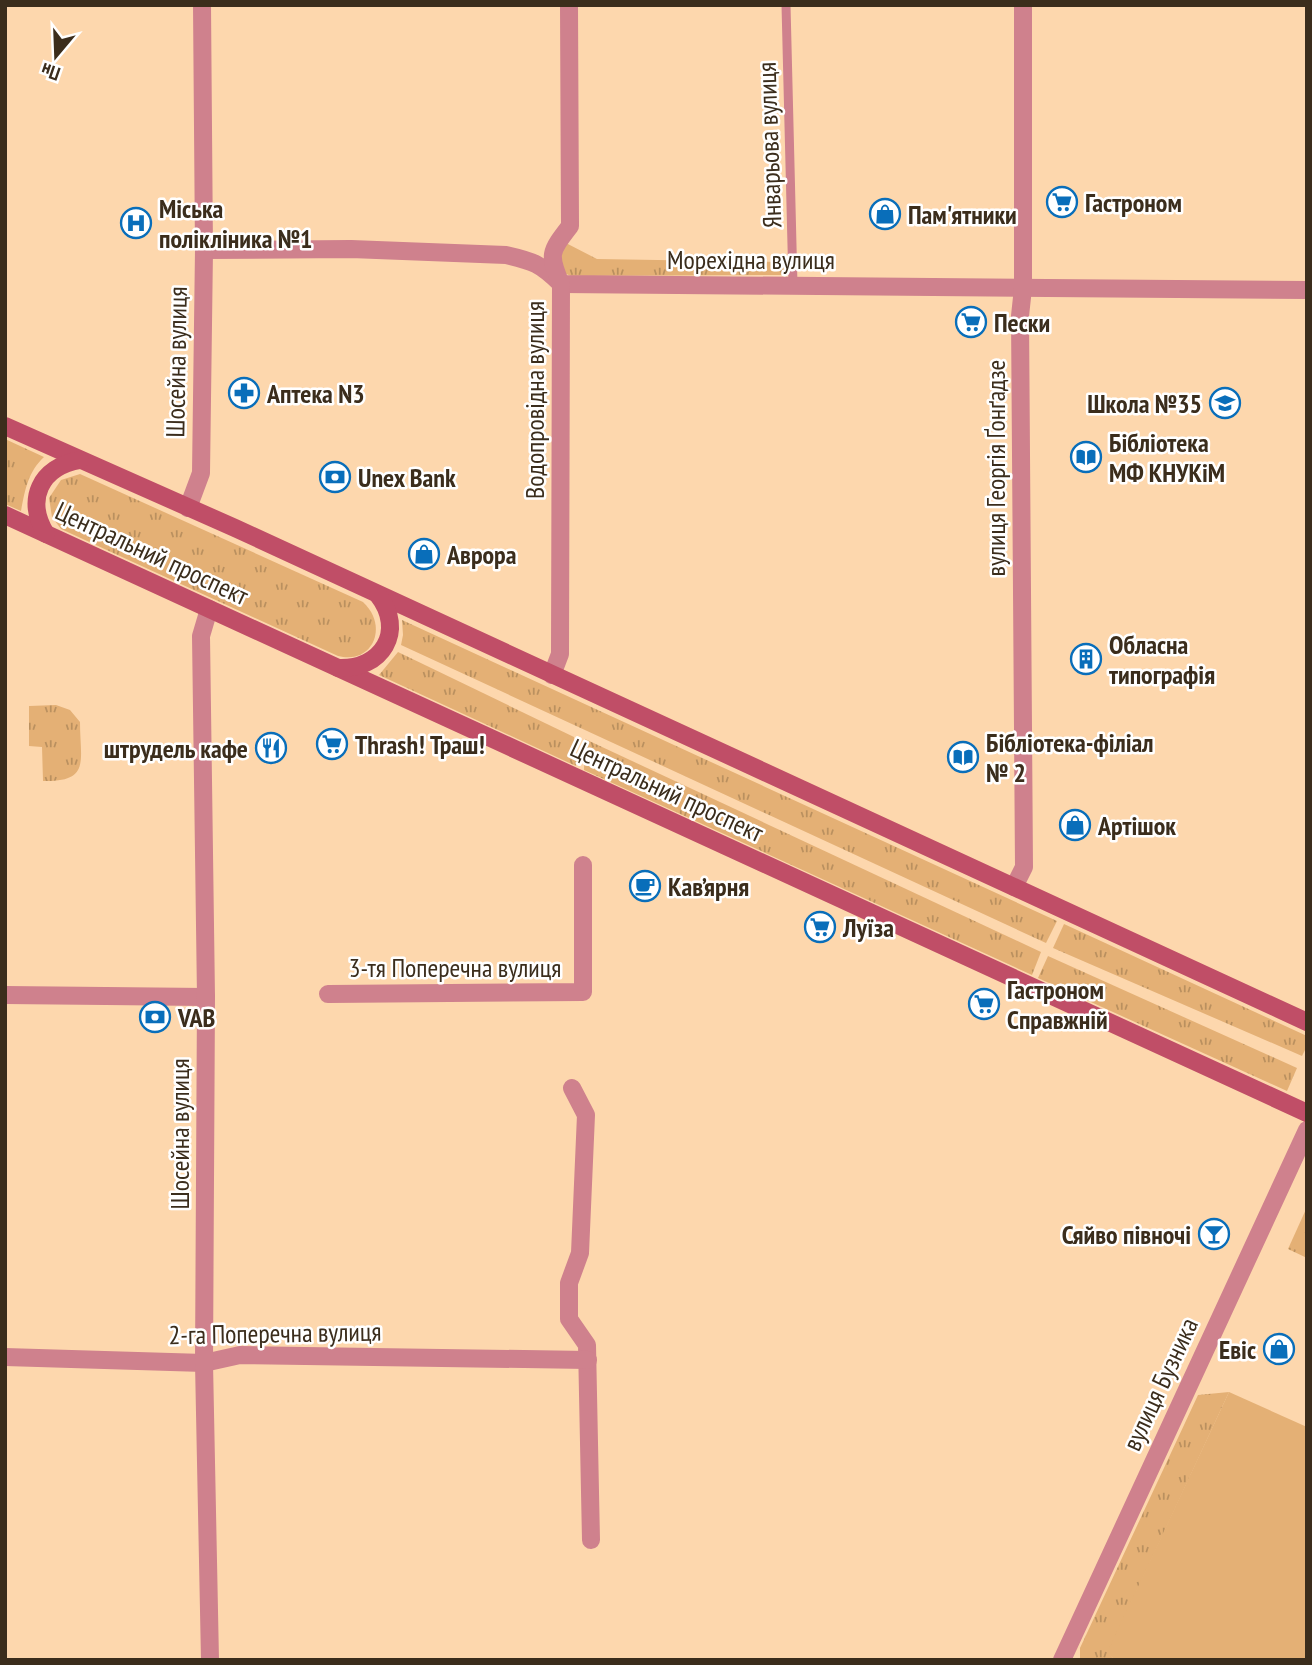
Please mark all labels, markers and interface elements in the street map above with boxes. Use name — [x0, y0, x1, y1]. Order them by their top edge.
north arrow — [21, 21, 91, 91]
text: Пн — [38, 58, 63, 86]
street label: Январьова вулиця — [750, 61, 788, 229]
supermarket icon: Гастроном — [1045, 185, 1079, 219]
place label: Гастроном — [1085, 186, 1182, 219]
place label: Міська полікліника №1 — [159, 192, 312, 255]
shop icon: Пам'ятники — [868, 197, 902, 231]
place label: Пам'ятники — [908, 198, 1017, 231]
hospital icon: Міська полікліника №1 — [119, 206, 153, 240]
street label: Морехідна вулиця — [667, 243, 835, 276]
street label: Шосейна вулиця — [158, 286, 194, 438]
street label: Водопровідна вулиця — [518, 301, 551, 499]
supermarket icon: Пески — [954, 305, 988, 339]
place label: Пески — [994, 306, 1050, 339]
street label: вулиця Георгія Ґонґадзе — [979, 360, 1012, 576]
pharmacy icon: Аптека N3 — [227, 376, 261, 410]
place label: Аптека N3 — [266, 377, 365, 410]
school or university icon: Школа №35 — [1208, 386, 1242, 420]
place label: Школа №35 — [1087, 387, 1202, 420]
place label: Бібліотека МФ КНУКіМ — [1109, 426, 1225, 489]
library icon: Бібліотека МФ КНУКіМ — [1069, 440, 1103, 474]
bank icon: Unex Bank — [318, 460, 352, 494]
place label: Unex Bank — [358, 461, 456, 494]
street label: Центральний проспект — [50, 494, 254, 612]
shop icon: Аврора — [407, 537, 441, 571]
place label: Аврора — [446, 538, 516, 571]
place label: Обласна типографія — [1109, 628, 1215, 691]
building icon: Обласна типографія — [1069, 642, 1103, 676]
place label: Бібліотека-філіал № 2 — [986, 726, 1154, 789]
supermarket icon: Thrash! Траш! — [315, 727, 349, 761]
place label: Thrash! Траш! — [355, 728, 485, 761]
restaurant icon: штрудель кафе — [254, 731, 288, 765]
street label: Центральний проспект — [565, 731, 769, 849]
place label: штрудель кафе — [104, 732, 248, 765]
library icon: Бібліотека-філіал № 2 — [946, 740, 980, 774]
shop icon: Артішок — [1058, 808, 1092, 842]
place label: Артішок — [1097, 809, 1176, 842]
cafe icon: Кав’ярня — [628, 869, 662, 903]
place label: Кав’ярня — [668, 870, 749, 903]
supermarket icon: Луїза — [803, 910, 837, 944]
place label: Луїза — [842, 911, 894, 944]
street label: 3-тя Поперечна вулиця — [349, 951, 561, 984]
place label: Гастроном Справжній — [1007, 973, 1108, 1036]
supermarket icon: Гастроном Справжній — [967, 987, 1001, 1021]
bank icon: VAB — [138, 1000, 172, 1034]
place label: VAB — [177, 1001, 216, 1034]
street label: Шосейна вулиця — [163, 1058, 196, 1210]
bar icon: Сяйво півночі — [1197, 1217, 1231, 1251]
place label: Сяйво півночі — [1062, 1218, 1191, 1251]
street label: вулиця Бузника — [1115, 1312, 1205, 1456]
street label: 2-га Поперечна вулиця — [168, 1315, 382, 1351]
shop icon: Евіс — [1262, 1332, 1296, 1366]
place label: Евіс — [1219, 1333, 1256, 1366]

